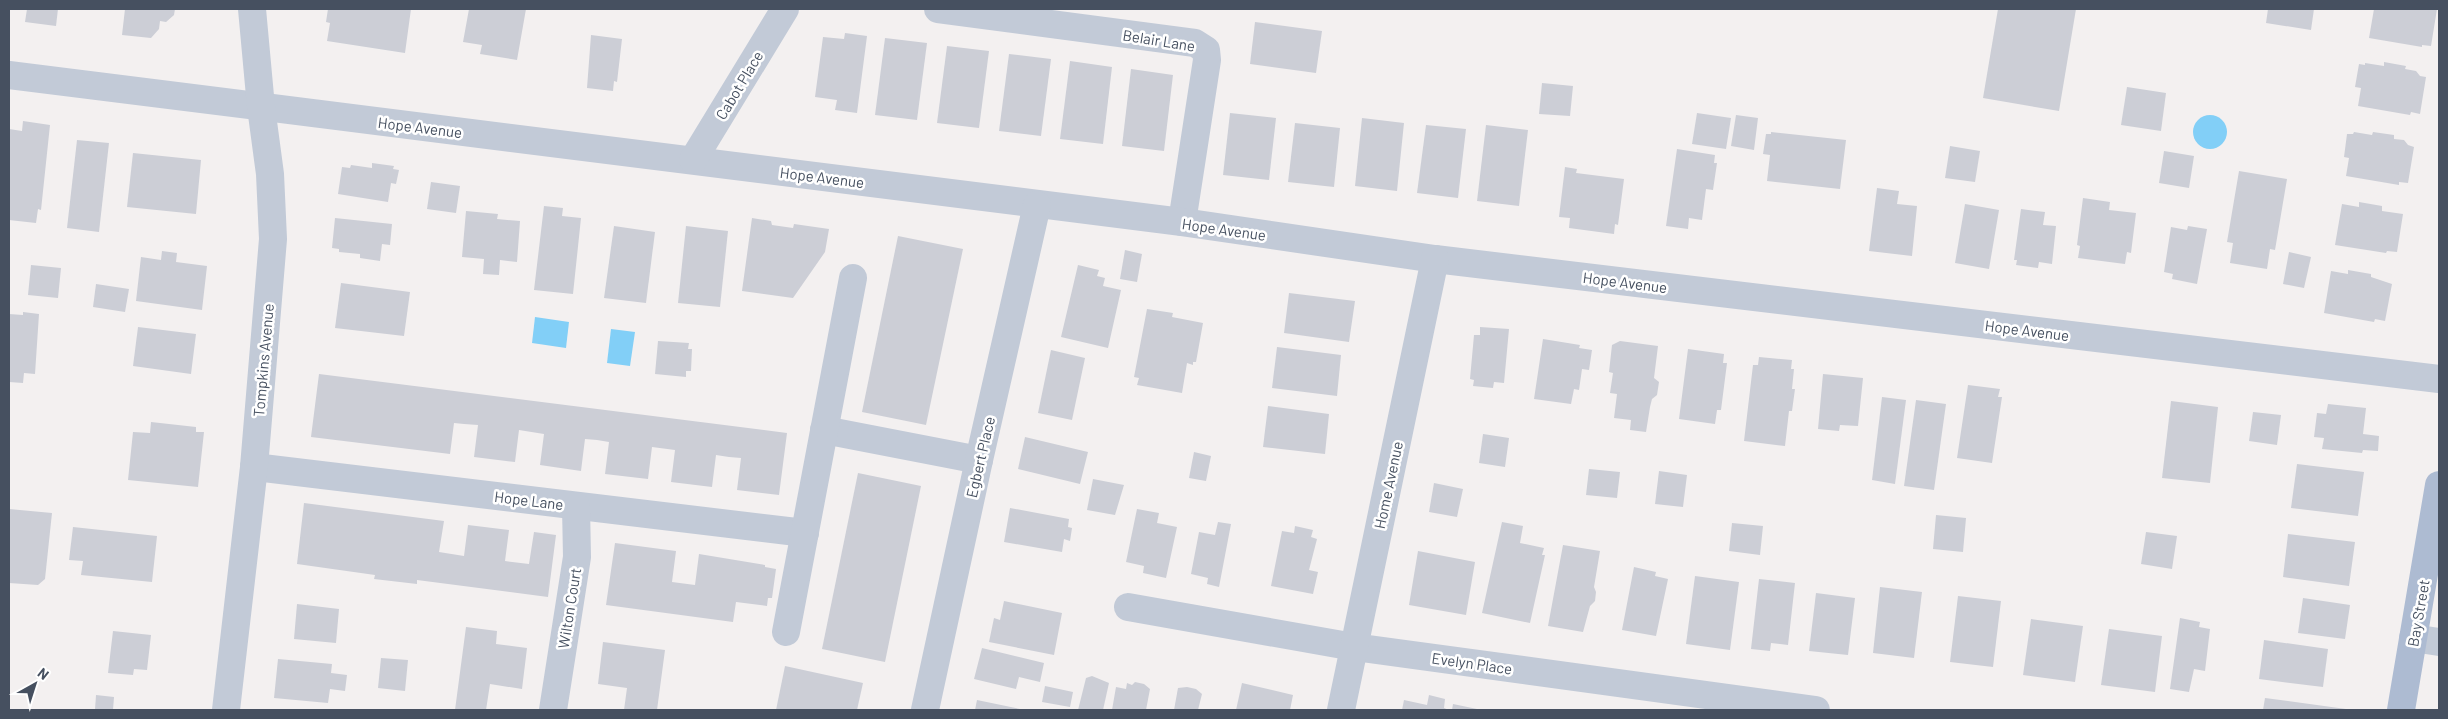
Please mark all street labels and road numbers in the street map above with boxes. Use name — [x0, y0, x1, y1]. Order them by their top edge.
street label: Belair Lane — [1122, 25, 1196, 55]
street label: Cabot Place — [711, 47, 767, 123]
street label: Hope Avenue — [377, 113, 463, 141]
street label: Hope Avenue — [779, 163, 865, 191]
street label: Hope Avenue — [1181, 214, 1267, 244]
street label: Hope Avenue — [1582, 268, 1668, 296]
street label: Tompkins Avenue — [249, 303, 277, 417]
street label: Hope Avenue — [1984, 316, 2070, 344]
street label: Egbert Place — [962, 415, 998, 499]
street label: Home Avenue — [1370, 440, 1406, 530]
street label: Hope Lane — [493, 487, 565, 513]
street label: Wilton Court — [554, 566, 584, 650]
street label: Bay Street — [2403, 578, 2433, 648]
street label: Evelyn Place — [1431, 648, 1513, 678]

